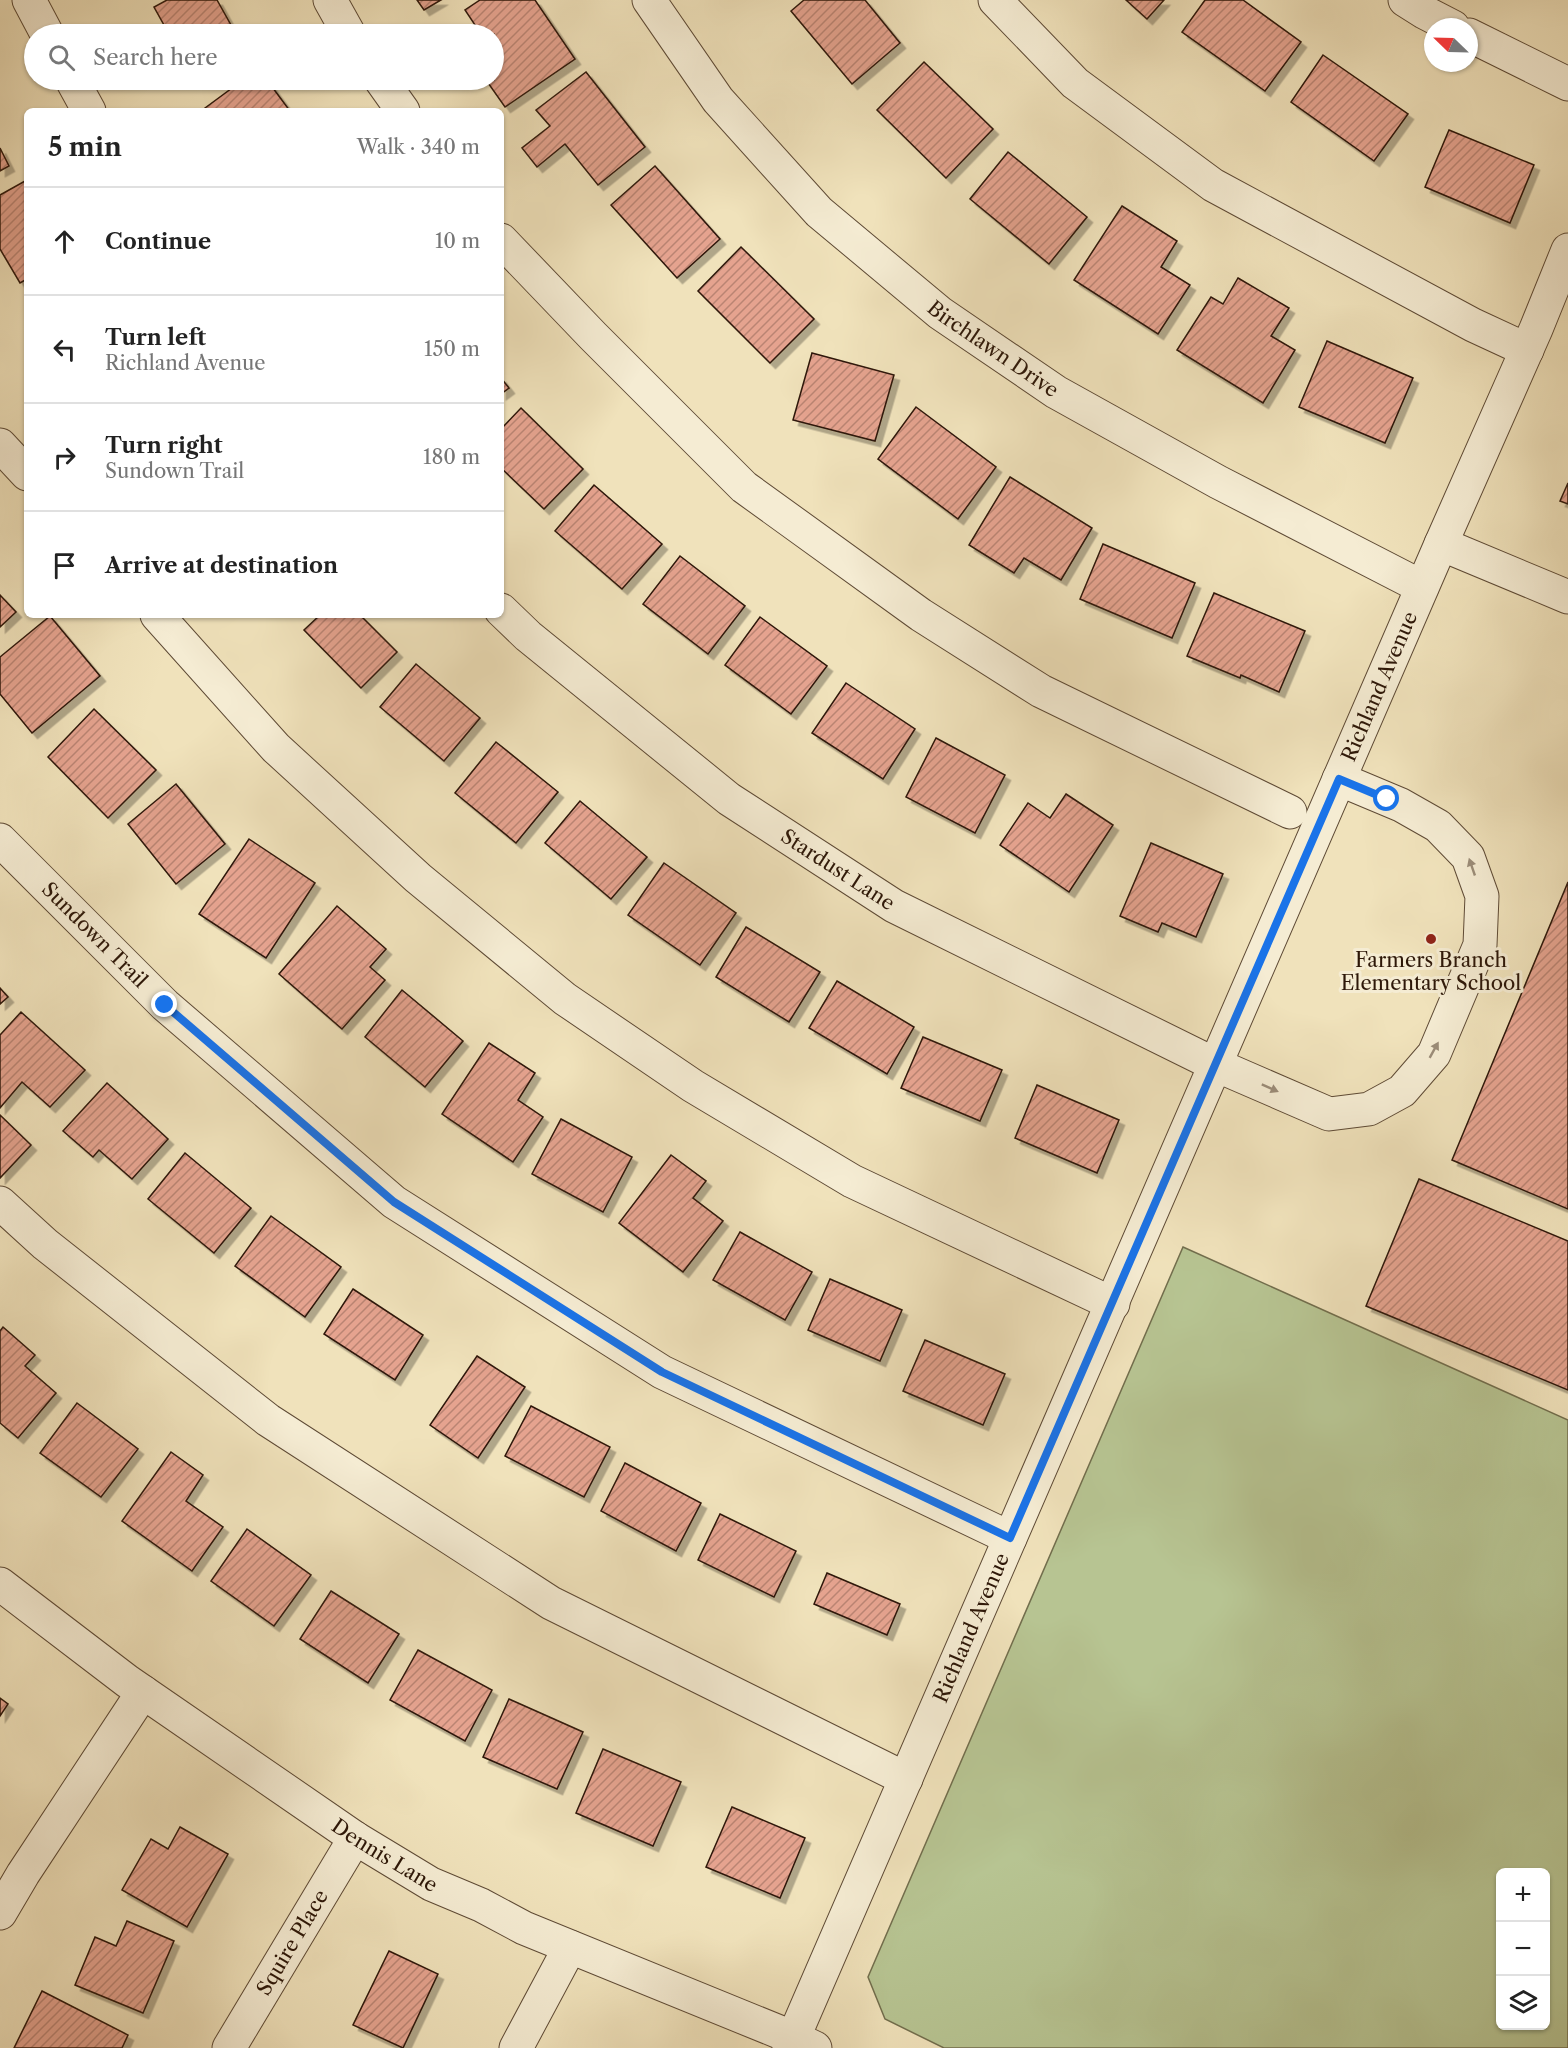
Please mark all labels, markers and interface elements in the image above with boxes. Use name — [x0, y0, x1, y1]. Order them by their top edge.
north arrow — [1424, 18, 1478, 72]
search box — [24, 24, 504, 90]
icon: search — [45, 41, 78, 74]
text: Search here — [93, 44, 218, 71]
text: 5 min — [48, 131, 122, 163]
text: Walk · 340 m — [357, 135, 480, 159]
icon: ahead — [48, 225, 81, 258]
text: Continue — [105, 228, 211, 255]
text: 10 m — [435, 229, 480, 253]
street label: Birchlawn Drive — [923, 296, 1063, 402]
text: Turn left — [105, 324, 206, 351]
icon: left — [48, 333, 81, 366]
text: 150 m — [424, 337, 480, 361]
text: Richland Avenue — [105, 351, 266, 375]
text: Turn right — [105, 432, 223, 459]
icon: right — [48, 441, 81, 474]
text: 180 m — [423, 445, 480, 469]
text: Sundown Trail — [105, 459, 244, 483]
icon: arrive — [48, 549, 81, 582]
text: Arrive at destination — [105, 552, 338, 579]
street label: Richland Avenue — [1336, 608, 1422, 765]
route start — [1373, 785, 1399, 811]
street label: Stardust Lane — [776, 824, 899, 915]
one-way arrow — [1466, 858, 1476, 876]
street label: Sundown Trail — [37, 877, 153, 993]
marker: Farmers Branch Elementary School — [1424, 932, 1438, 946]
place label: Farmers Branch Elementary School — [1341, 948, 1521, 995]
route end — [151, 991, 177, 1017]
one-way arrow — [1429, 1041, 1439, 1058]
one-way arrow — [1261, 1084, 1278, 1093]
street label: Richland Avenue — [928, 1549, 1014, 1706]
street label: Dennis Lane — [327, 1814, 442, 1897]
map controls — [1496, 1868, 1550, 2030]
button: + — [1496, 1868, 1550, 1922]
street label: Squire Place — [251, 1885, 333, 2000]
button: − — [1496, 1922, 1550, 1976]
button: layers — [1496, 1976, 1550, 2030]

